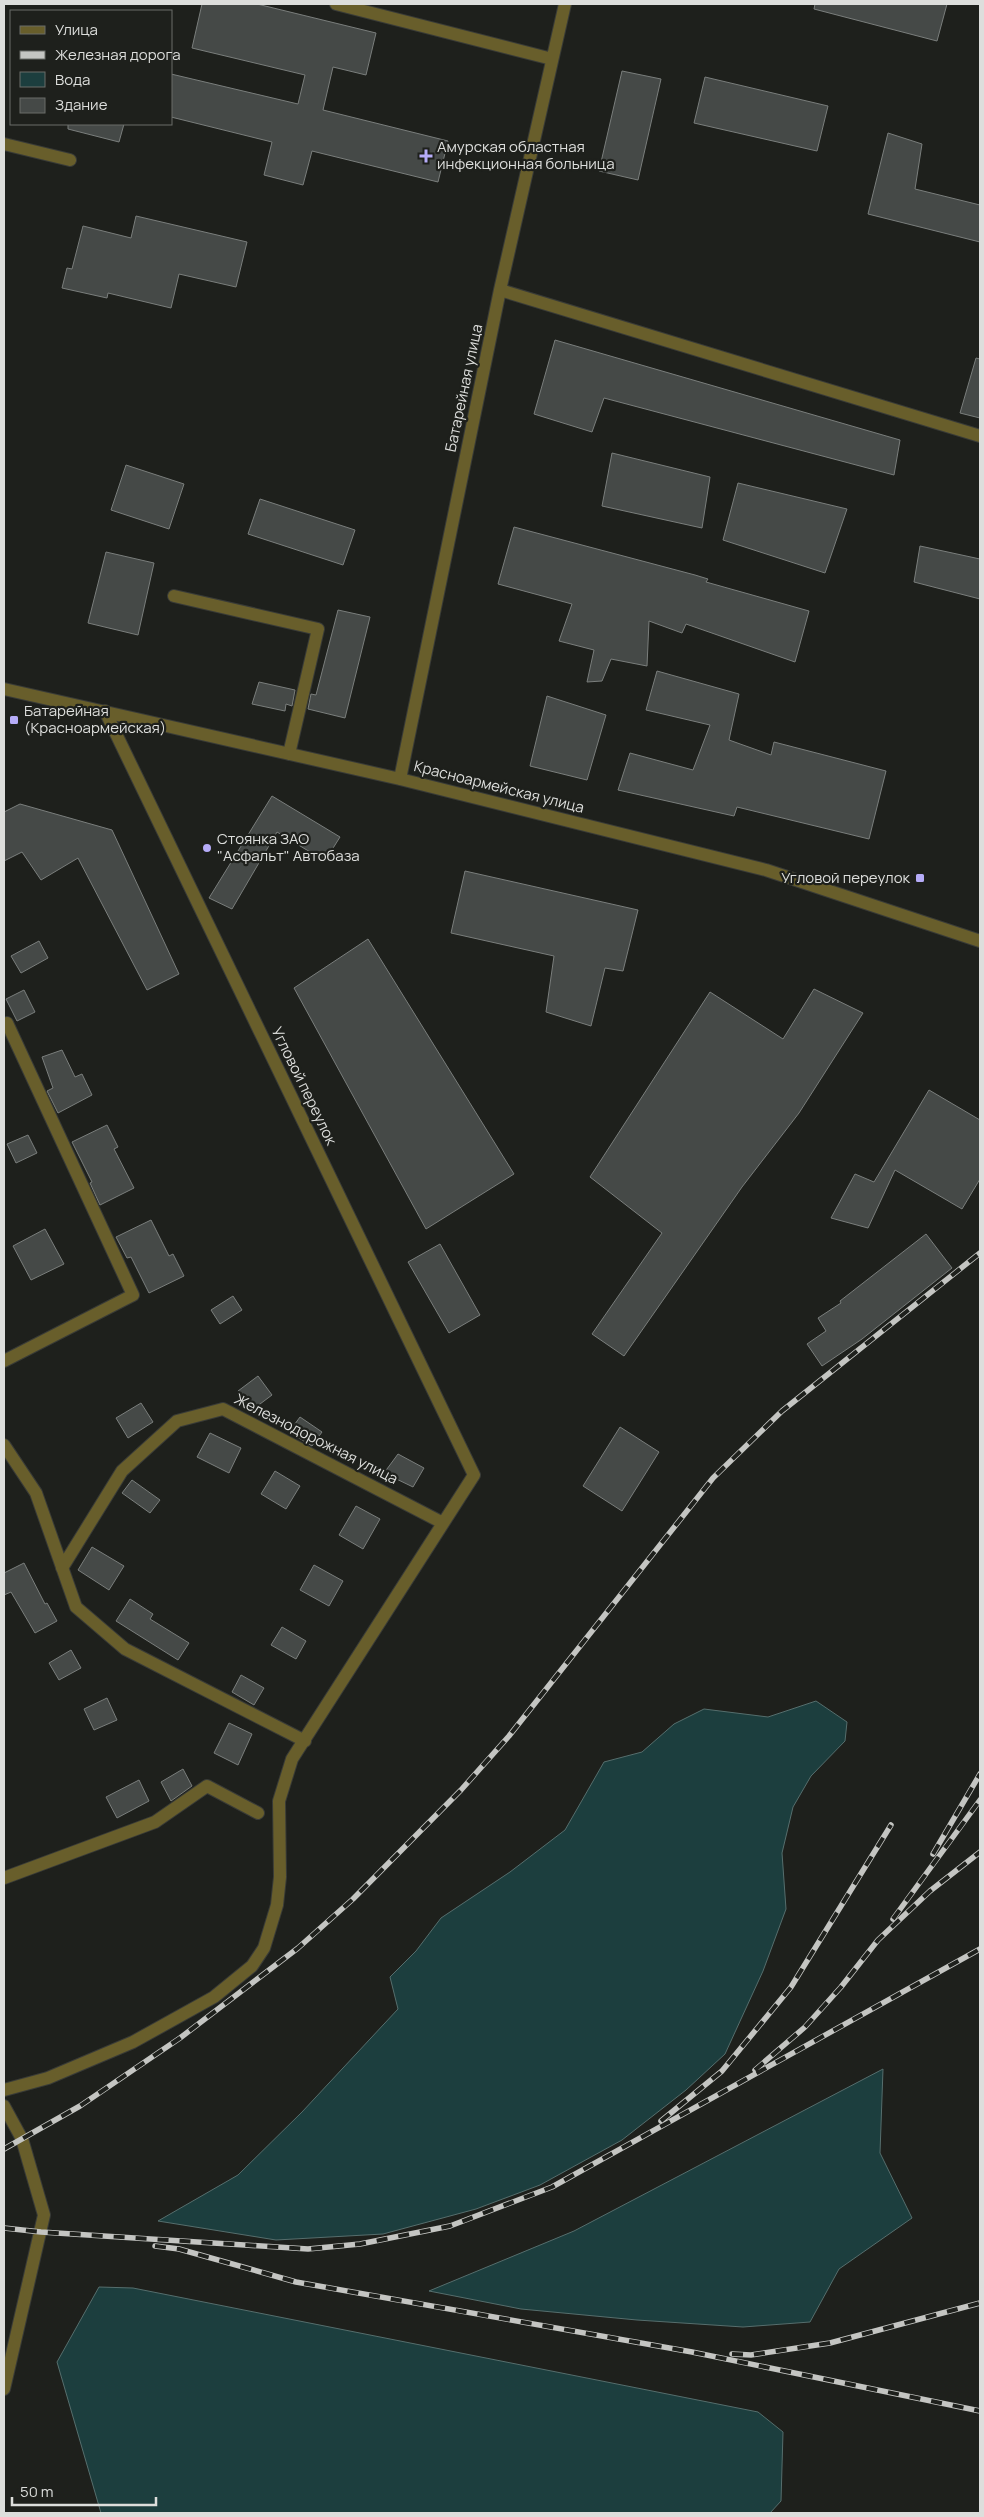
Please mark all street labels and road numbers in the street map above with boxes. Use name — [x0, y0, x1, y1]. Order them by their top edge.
street label: Батарейная улица — [440, 322, 487, 454]
street label: Красноармейская улица — [412, 755, 586, 818]
street label: Угловой переулок — [267, 1023, 342, 1149]
street label: Железнодорожная улица — [231, 1388, 402, 1489]

